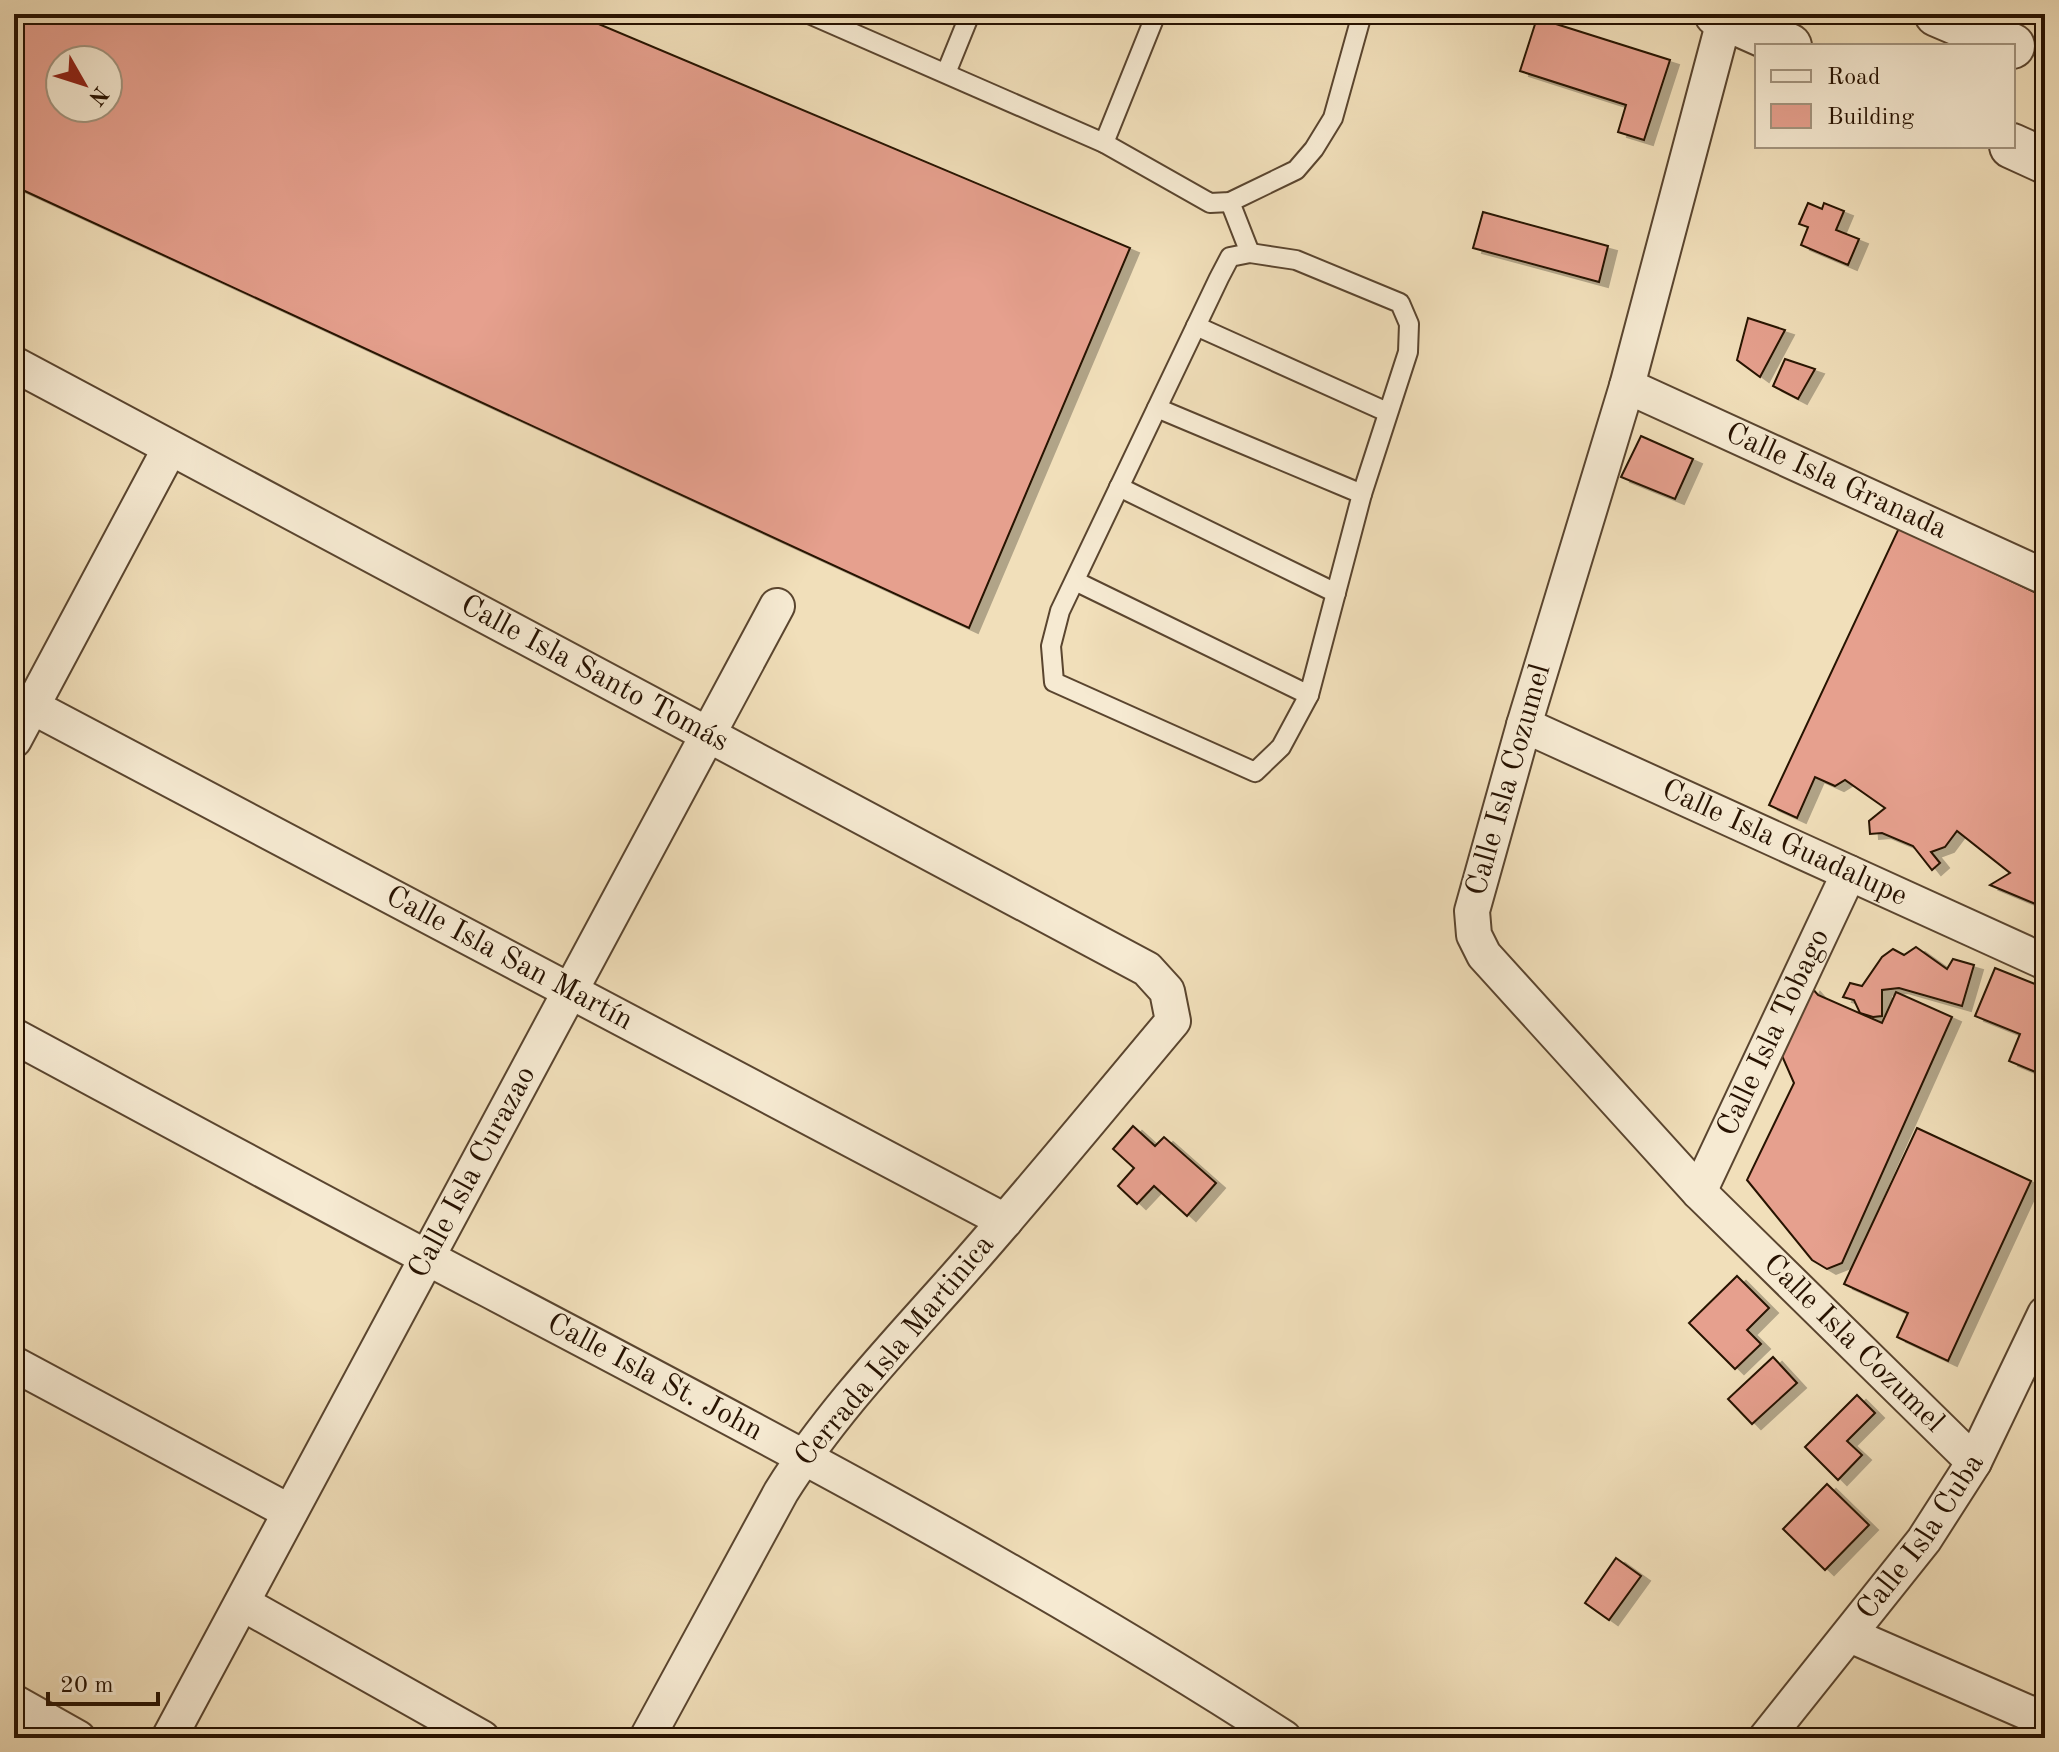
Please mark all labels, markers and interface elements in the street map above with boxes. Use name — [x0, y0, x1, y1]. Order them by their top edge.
north arrow — [44, 44, 124, 124]
legend — [1755, 44, 2015, 148]
text: Road — [1827, 66, 1880, 90]
text: N — [84, 82, 112, 109]
text: Building — [1827, 106, 1914, 130]
street label: Calle Isla Granada — [1721, 418, 1952, 545]
street label: Calle Isla Santo Tomás — [455, 590, 733, 758]
street label: Calle Isla Cozumel — [1462, 661, 1556, 899]
street label: Calle Isla Guadalupe — [1657, 775, 1912, 912]
street label: Calle Isla San Martín — [381, 881, 637, 1036]
street label: Calle Isla Tobago — [1712, 924, 1835, 1141]
street label: Calle Isla Curazao — [404, 1061, 542, 1283]
street label: Cerrada Isla Martinica — [790, 1230, 1000, 1472]
street label: Calle Isla Cozumel — [1757, 1249, 1949, 1438]
street label: Calle Isla St. John — [542, 1308, 767, 1447]
street label: Calle Isla Cuba — [1852, 1449, 1990, 1625]
scale bar — [48, 1656, 158, 1706]
text: 20 m — [60, 1674, 114, 1698]

